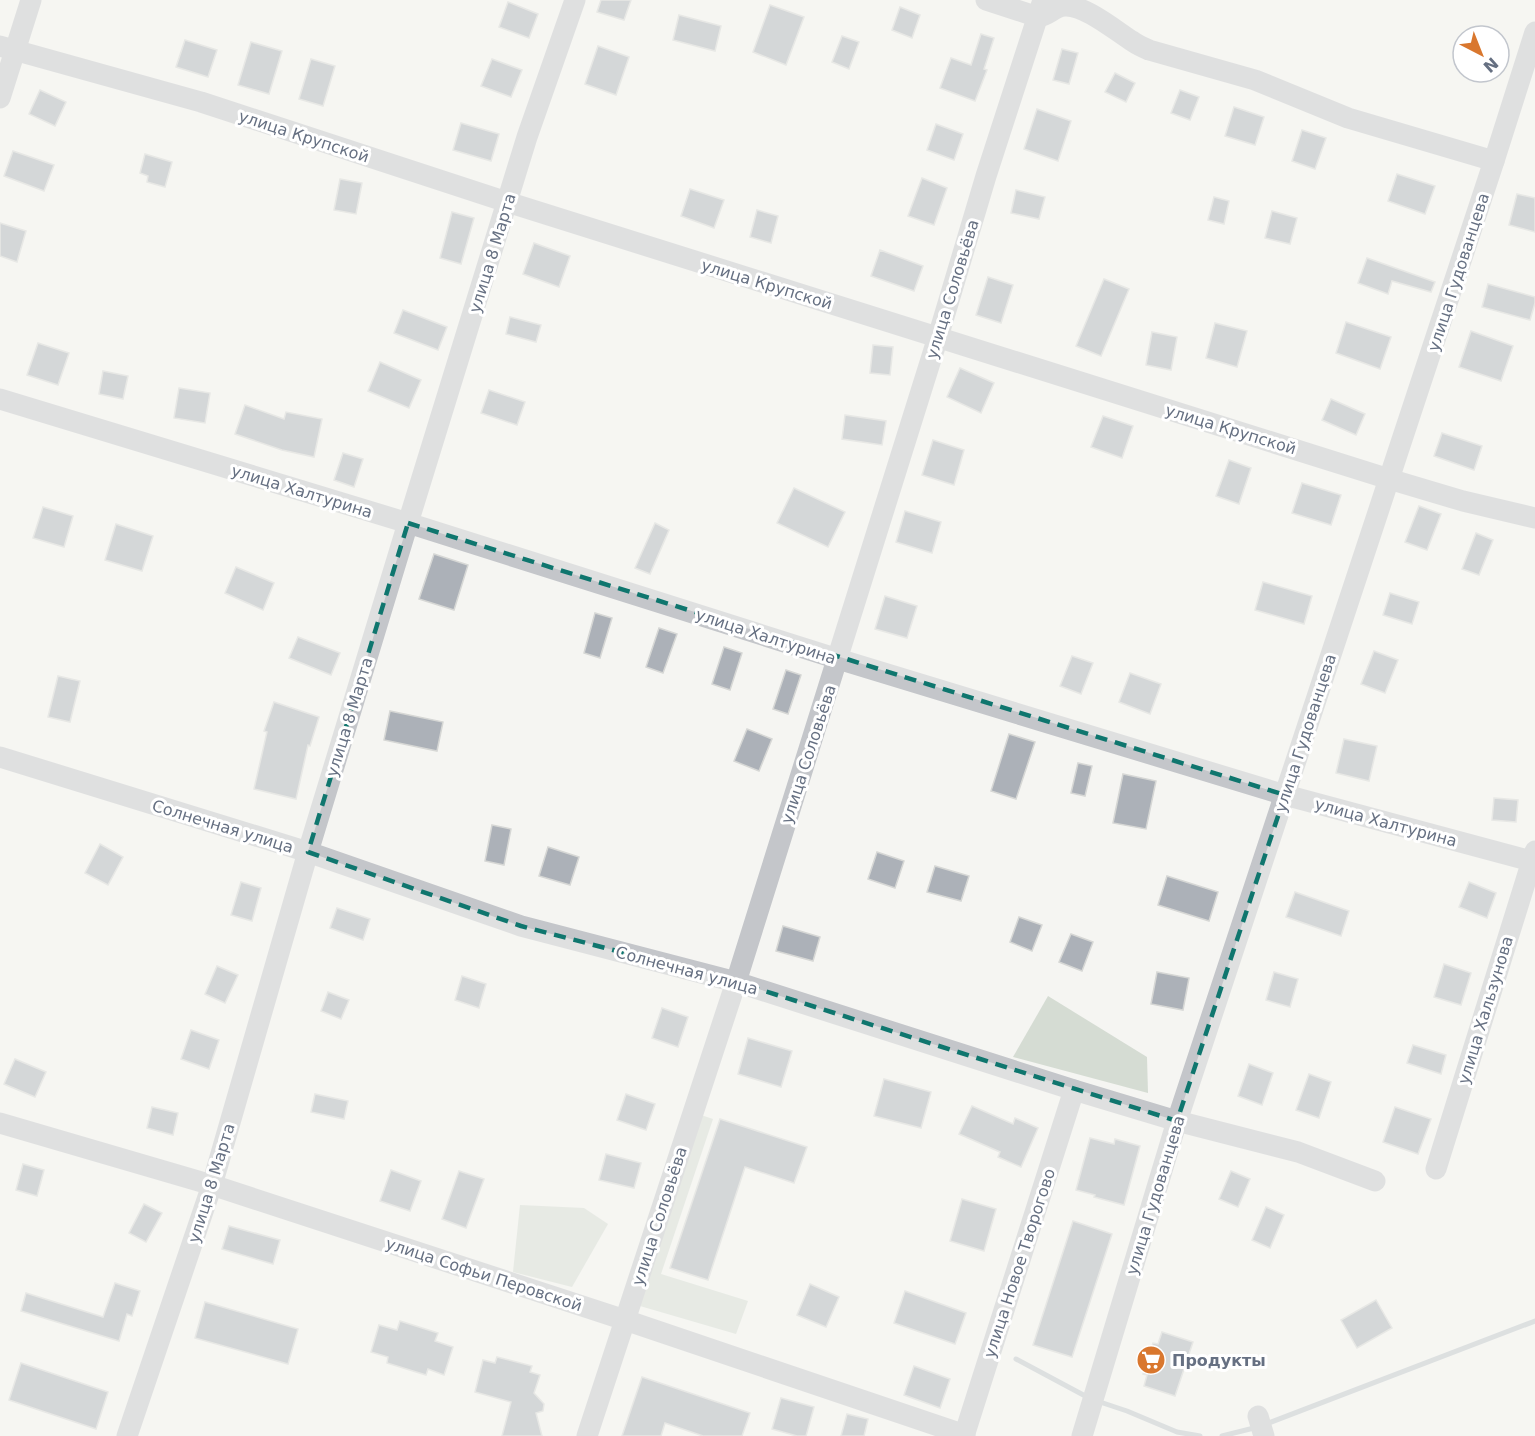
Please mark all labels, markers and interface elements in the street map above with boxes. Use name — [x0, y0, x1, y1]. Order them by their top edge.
north arrow — [1451, 24, 1511, 84]
text: N — [1479, 53, 1502, 76]
street label: улица Крупской — [236, 106, 371, 167]
street label: улица Гудованцева — [1424, 190, 1493, 354]
street label: улица 8 Марта — [465, 191, 520, 315]
street label: улица Соловьёва — [922, 217, 983, 361]
street label: улица Крупской — [699, 256, 835, 313]
street label: улица Крупской — [1163, 401, 1299, 458]
street label: улица Халтурина — [229, 461, 375, 522]
street label: улица Халтурина — [693, 605, 838, 668]
street label: улица Гудованцева — [1271, 651, 1340, 815]
street label: улица 8 Марта — [322, 655, 377, 779]
street label: улица Соловьёва — [777, 682, 840, 826]
street label: улица Халтурина — [1313, 794, 1459, 851]
street label: Солнечная улица — [150, 796, 296, 857]
street label: улица Хальзунова — [1454, 934, 1517, 1086]
street label: Солнечная улица — [614, 942, 760, 999]
street label: улица Гудованцева — [1122, 1113, 1189, 1277]
street label: улица 8 Марта — [184, 1121, 239, 1245]
street label: улица Соловьёва — [628, 1144, 691, 1288]
street label: улица Новое Творогово — [980, 1166, 1059, 1360]
street label: улица Софьи Перовской — [383, 1234, 584, 1315]
supermarket icon: Продукты — [1135, 1344, 1167, 1376]
place label: Продукты — [1172, 1351, 1266, 1370]

